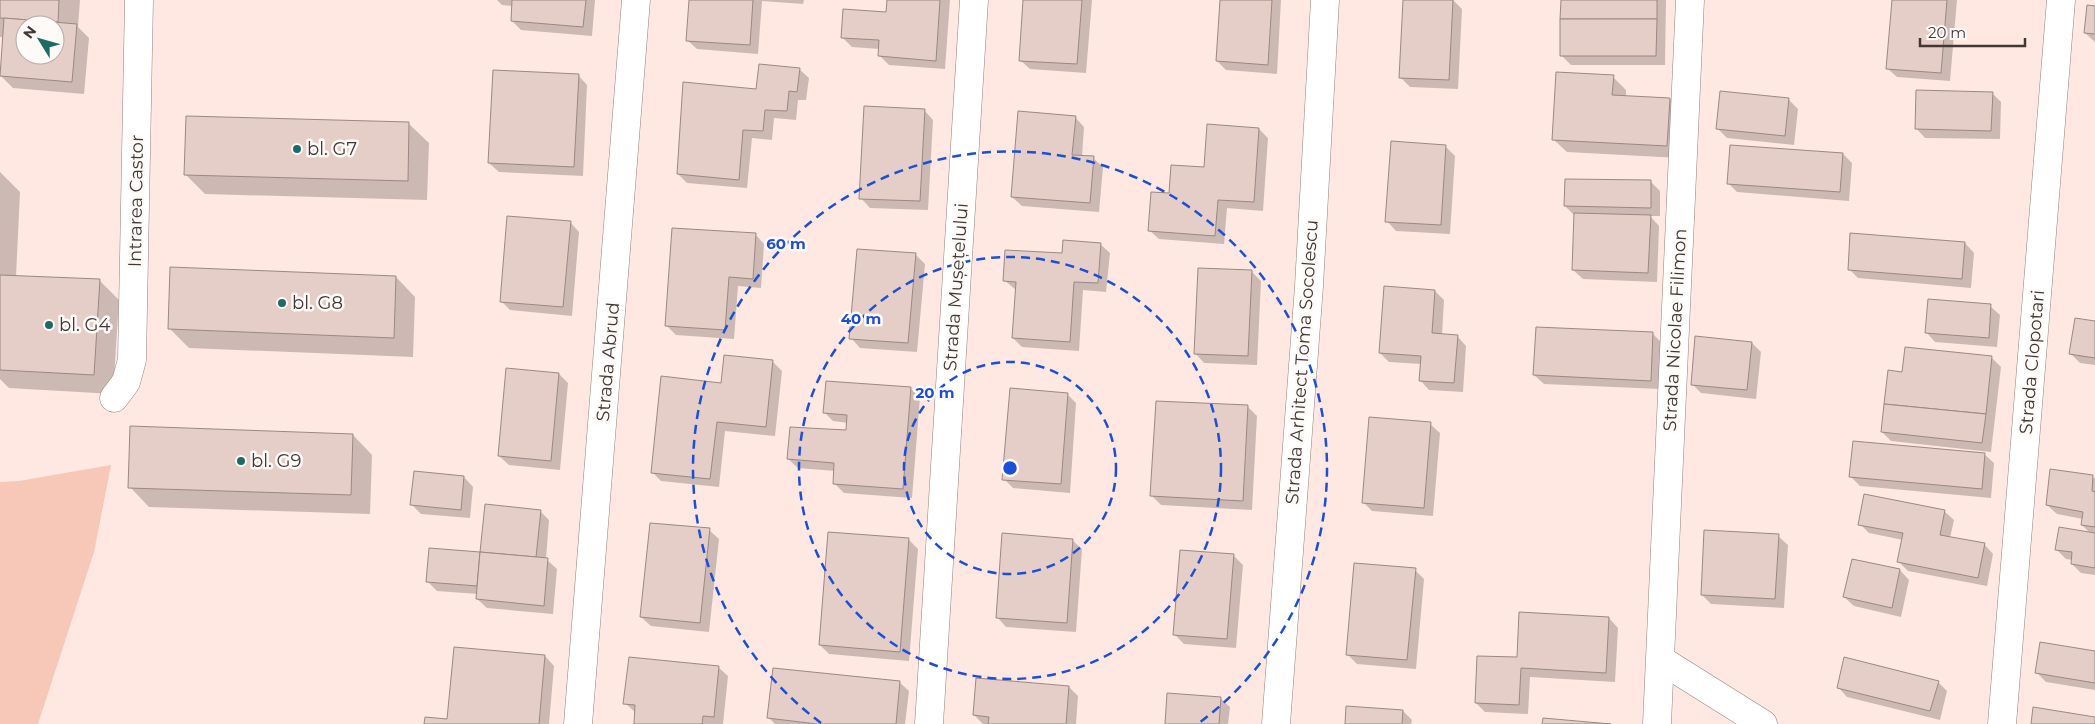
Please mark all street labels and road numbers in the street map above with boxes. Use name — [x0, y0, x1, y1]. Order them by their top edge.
street label: Intrarea Castor — [124, 135, 148, 267]
street label: Strada Mușețelului — [939, 202, 974, 372]
street label: Strada Arhitect Toma Socolescu — [1281, 219, 1323, 505]
street label: Strada Nicolae Filimon — [1659, 228, 1691, 432]
street label: Strada Clopotari — [2015, 289, 2049, 435]
street label: Strada Abrud — [592, 301, 624, 423]

